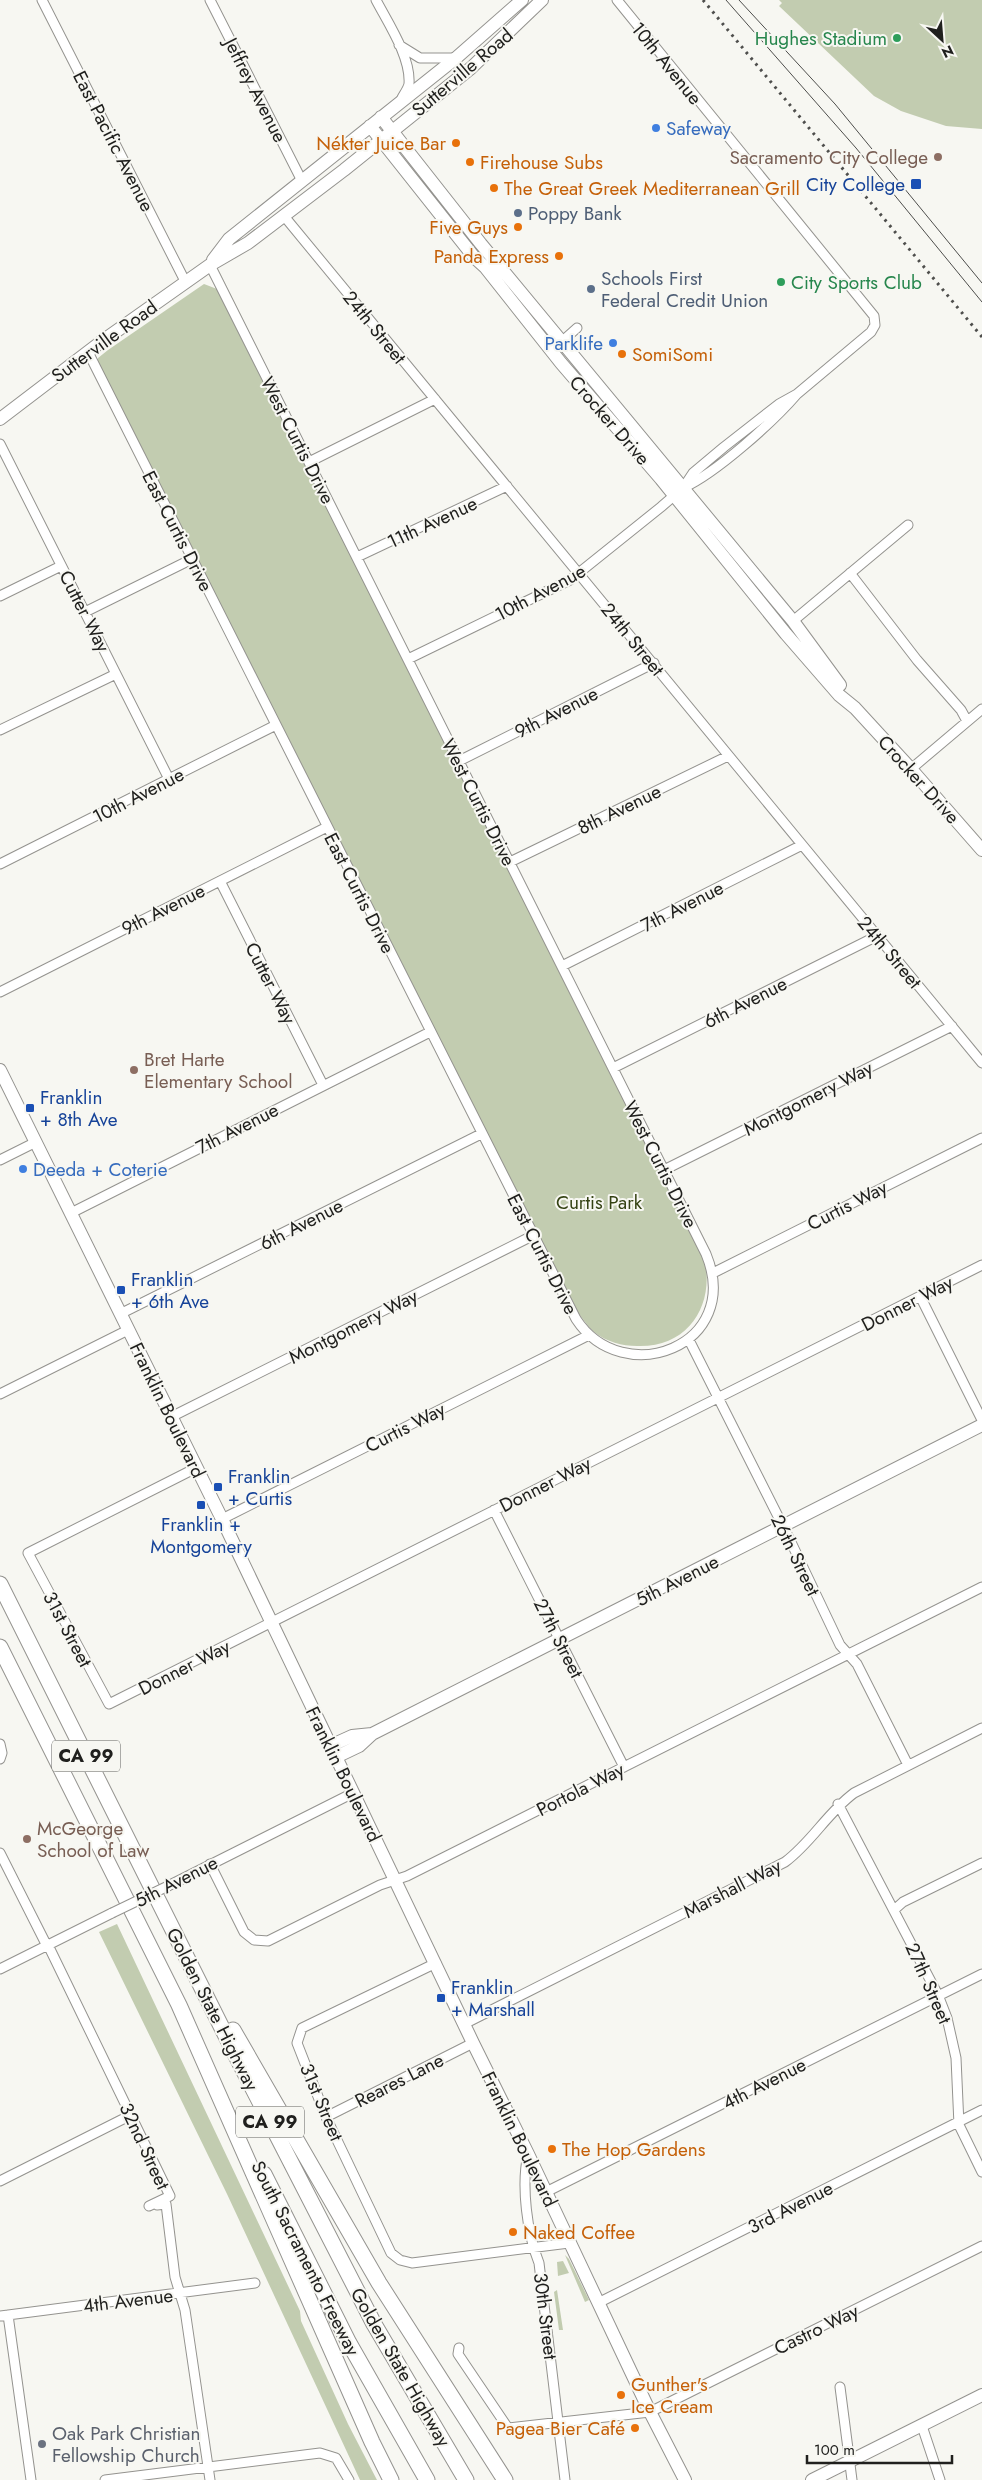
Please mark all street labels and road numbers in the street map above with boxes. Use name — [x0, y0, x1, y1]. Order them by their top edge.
street label: 10th Avenue — [625, 16, 709, 111]
street label: Sutterville Road — [406, 22, 519, 123]
street label: Jeffrey Avenue — [216, 31, 294, 147]
street label: East Pacific Avenue — [66, 66, 161, 217]
street label: 24th Street — [337, 285, 413, 370]
street label: Sutterville Road — [46, 294, 163, 389]
street label: Crocker Drive — [563, 370, 656, 471]
street label: West Curtis Drive — [254, 372, 341, 509]
street label: East Curtis Drive — [136, 466, 220, 596]
street label: 11th Avenue — [383, 490, 482, 555]
street label: 10th Avenue — [490, 557, 591, 628]
street label: Cutter Way — [52, 566, 117, 657]
street label: 24th Street — [595, 597, 671, 682]
street label: 9th Avenue — [510, 680, 603, 745]
street label: Crocker Drive — [871, 729, 966, 830]
street label: West Curtis Drive — [435, 734, 522, 871]
street label: 10th Avenue — [88, 761, 189, 830]
street label: 8th Avenue — [573, 778, 666, 841]
street label: East Curtis Drive — [318, 828, 402, 958]
street label: 7th Avenue — [636, 874, 728, 939]
street label: 9th Avenue — [117, 877, 210, 942]
street label: 24th Street — [851, 910, 928, 995]
street label: Cutter Way — [238, 938, 303, 1029]
street label: 6th Avenue — [699, 970, 792, 1035]
street label: Montgomery Way — [739, 1054, 878, 1143]
street label: 7th Avenue — [191, 1096, 283, 1161]
street label: West Curtis Drive — [617, 1096, 704, 1233]
street label: Curtis Way — [802, 1173, 893, 1237]
street label: East Curtis Drive — [501, 1189, 585, 1319]
street label: 6th Avenue — [255, 1192, 348, 1257]
street label: Donner Way — [857, 1269, 958, 1338]
street label: Montgomery Way — [284, 1282, 423, 1371]
street label: Franklin Boulevard — [123, 1338, 212, 1483]
street label: Curtis Way — [360, 1395, 451, 1459]
street label: Donner Way — [495, 1450, 596, 1519]
street label: 26th Street — [764, 1510, 827, 1601]
street label: 5th Avenue — [631, 1548, 724, 1613]
street label: 31st Street — [36, 1587, 99, 1672]
street label: 27th Street — [527, 1594, 590, 1683]
street label: Donner Way — [134, 1633, 235, 1702]
street label: Franklin Boulevard — [299, 1702, 388, 1847]
road number: CA 99 — [52, 1740, 120, 1772]
street label: Portola Way — [532, 1756, 629, 1823]
street label: 5th Avenue — [130, 1849, 223, 1914]
street label: Marshall Way — [679, 1852, 786, 1925]
street label: Golden State Highway — [160, 1923, 266, 2096]
street label: 27th Street — [899, 1938, 959, 2029]
street label: Reares Lane — [350, 2046, 448, 2114]
street label: 4th Avenue — [718, 2051, 811, 2116]
street label: 31st Street — [293, 2059, 350, 2146]
street label: Franklin Boulevard — [475, 2067, 564, 2212]
street label: 32nd Street — [113, 2098, 177, 2194]
road number: CA 99 — [236, 2106, 304, 2138]
street label: South Sacramento Freeway — [245, 2156, 367, 2361]
street label: 3rd Avenue — [743, 2174, 838, 2240]
street label: 30th Street — [527, 2271, 564, 2361]
street label: 4th Avenue — [82, 2282, 175, 2319]
street label: Golden State Highway — [344, 2283, 457, 2452]
street label: Castro Way — [769, 2297, 864, 2362]

